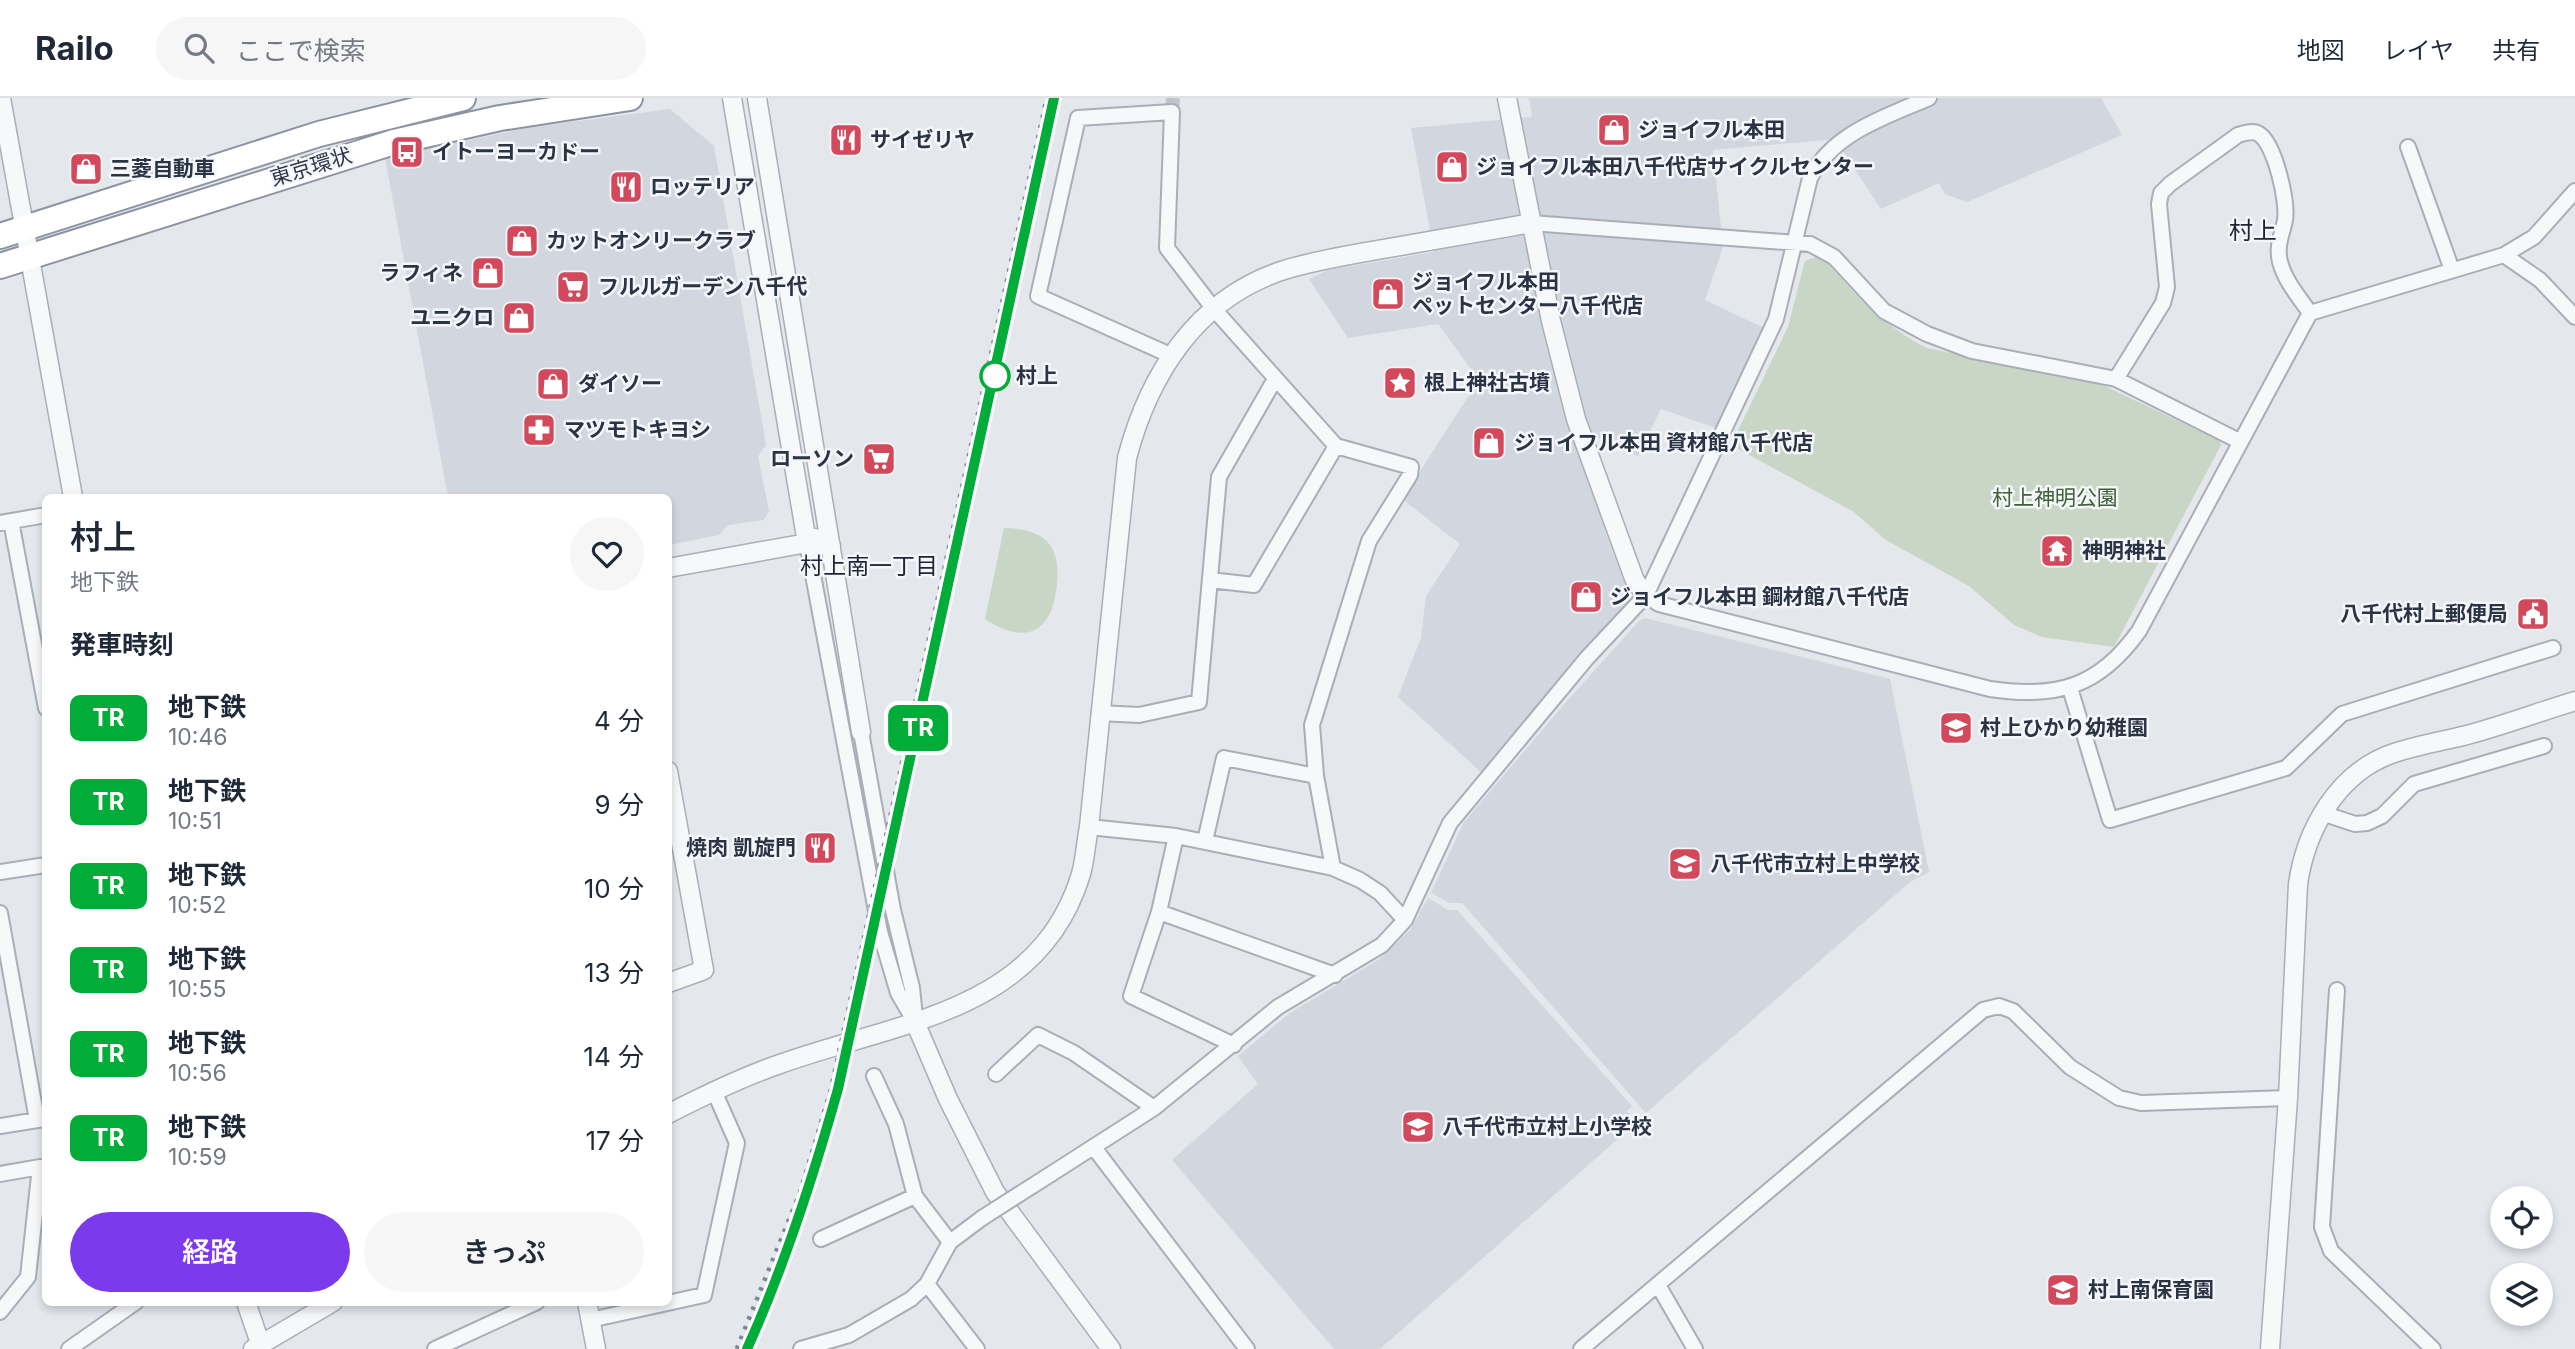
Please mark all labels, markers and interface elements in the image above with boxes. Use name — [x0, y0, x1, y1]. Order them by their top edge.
search box — [156, 17, 646, 80]
text: Railo — [35, 28, 114, 68]
icon: search — [180, 29, 218, 67]
text: ここで検索 — [236, 35, 366, 66]
text: 地図 — [2297, 36, 2345, 65]
text: レイヤ — [2383, 36, 2454, 65]
text: 共有 — [2492, 36, 2540, 65]
shop icon: ジョイフル本田 — [1595, 111, 1633, 149]
place label: ジョイフル本田 — [1638, 117, 1785, 142]
restaurant icon: サイゼリヤ — [827, 121, 865, 159]
place label: サイゼリヤ — [870, 127, 975, 152]
bus stop icon: イトーヨーカドー — [388, 133, 426, 171]
place label: イトーヨーカドー — [432, 139, 600, 164]
street label: 東京環状 — [267, 142, 355, 191]
shop icon: ジョイフル本田八千代店サイクルセンター — [1433, 148, 1471, 186]
shop icon: 三菱自動車 — [67, 150, 105, 188]
place label: ジョイフル本田八千代店サイクルセンター — [1476, 154, 1874, 179]
place label: 三菱自動車 — [110, 156, 215, 181]
restaurant icon: ロッテリア — [607, 168, 645, 206]
place label: ロッテリア — [650, 174, 755, 199]
district label: 村上 — [2229, 216, 2277, 245]
shop icon: カットオンリークラブ — [503, 222, 541, 260]
place label: カットオンリークラブ — [546, 228, 756, 253]
shop icon: ラフィネ — [469, 254, 507, 292]
place label: ラフィネ — [379, 260, 463, 285]
supermarket icon: フルルガーデン八千代 — [554, 268, 592, 306]
place label: ジョイフル本田 ペットセンター八千代店 — [1412, 269, 1643, 318]
place label: フルルガーデン八千代 — [598, 274, 807, 299]
shop icon: ジョイフル本田 ペットセンター八千代店 — [1369, 275, 1407, 313]
shop icon: ユニクロ — [500, 299, 538, 337]
place label: ユニクロ — [410, 305, 494, 330]
marker: 村上 — [980, 361, 1010, 391]
place label: 村上 — [1016, 363, 1058, 388]
place icon: 根上神社古墳 — [1381, 364, 1419, 402]
shop icon: ダイソー — [534, 365, 572, 403]
place label: 根上神社古墳 — [1424, 370, 1550, 395]
place label: ダイソー — [578, 371, 662, 396]
pharmacy icon: マツモトキヨシ — [520, 411, 558, 449]
place label: マツモトキヨシ — [564, 417, 711, 442]
shop icon: ジョイフル本田 資材館八千代店 — [1470, 424, 1508, 462]
place label: ジョイフル本田 資材館八千代店 — [1514, 430, 1813, 455]
supermarket icon: ローソン — [860, 440, 898, 478]
place label: ローソン — [770, 446, 854, 471]
park label: 村上神明公園 — [1992, 485, 2118, 510]
text: 村上 — [70, 517, 136, 557]
button: heart — [570, 517, 644, 591]
temple icon: 神明神社 — [2038, 532, 2076, 570]
place label: 神明神社 — [2082, 538, 2166, 563]
district label: 村上南一丁目 — [800, 552, 938, 580]
text: 地下鉄 — [70, 568, 139, 596]
shop icon: ジョイフル本田 鋼材館八千代店 — [1567, 578, 1605, 616]
place label: ジョイフル本田 鋼材館八千代店 — [1610, 584, 1909, 609]
public building icon: 八千代村上郵便局 — [2514, 595, 2552, 633]
place label: 八千代村上郵便局 — [2340, 601, 2508, 626]
text: 発車時刻 — [70, 629, 174, 660]
text: 地下鉄 — [168, 691, 246, 722]
text: TR — [93, 703, 124, 732]
text: 4 分 — [594, 705, 644, 736]
line badge: TR — [886, 705, 950, 751]
school or university icon: 村上ひかり幼稚園 — [1937, 709, 1975, 747]
text: TR — [902, 713, 934, 742]
place label: 村上ひかり幼稚園 — [1980, 715, 2148, 740]
text: 10:46 — [168, 723, 228, 751]
text: 地下鉄 — [168, 775, 246, 806]
text: TR — [93, 787, 124, 816]
text: 9 分 — [595, 789, 644, 820]
text: 10:51 — [168, 807, 222, 835]
restaurant icon: 焼肉 凱旋門 — [801, 829, 839, 867]
place label: 焼肉 凱旋門 — [686, 835, 796, 860]
school or university icon: 八千代市立村上中学校 — [1666, 845, 1704, 883]
place label: 八千代市立村上中学校 — [1710, 851, 1920, 876]
text: 地下鉄 — [168, 859, 246, 890]
text: TR — [93, 871, 124, 900]
text: 10 分 — [584, 873, 644, 904]
text: 10:52 — [168, 891, 227, 919]
text: 地下鉄 — [168, 943, 246, 974]
text: TR — [93, 955, 124, 984]
text: 13 分 — [584, 957, 644, 988]
text: 10:55 — [168, 975, 226, 1003]
text: 地下鉄 — [168, 1027, 246, 1058]
text: TR — [93, 1039, 124, 1068]
text: 14 分 — [583, 1041, 644, 1072]
text: 10:56 — [168, 1059, 227, 1087]
school or university icon: 八千代市立村上小学校 — [1399, 1108, 1437, 1146]
text: 地下鉄 — [168, 1111, 246, 1142]
place label: 八千代市立村上小学校 — [1442, 1114, 1652, 1139]
text: TR — [93, 1123, 124, 1152]
text: 17 分 — [585, 1125, 644, 1156]
text: 10:59 — [168, 1143, 227, 1171]
map controls — [2490, 1186, 2553, 1326]
button: locate — [2490, 1186, 2553, 1249]
button: 経路 — [70, 1212, 350, 1292]
button: きっぷ — [364, 1212, 644, 1292]
button: layers — [2490, 1263, 2553, 1326]
school or university icon: 村上南保育園 — [2044, 1271, 2082, 1309]
place label: 村上南保育園 — [2088, 1277, 2214, 1302]

